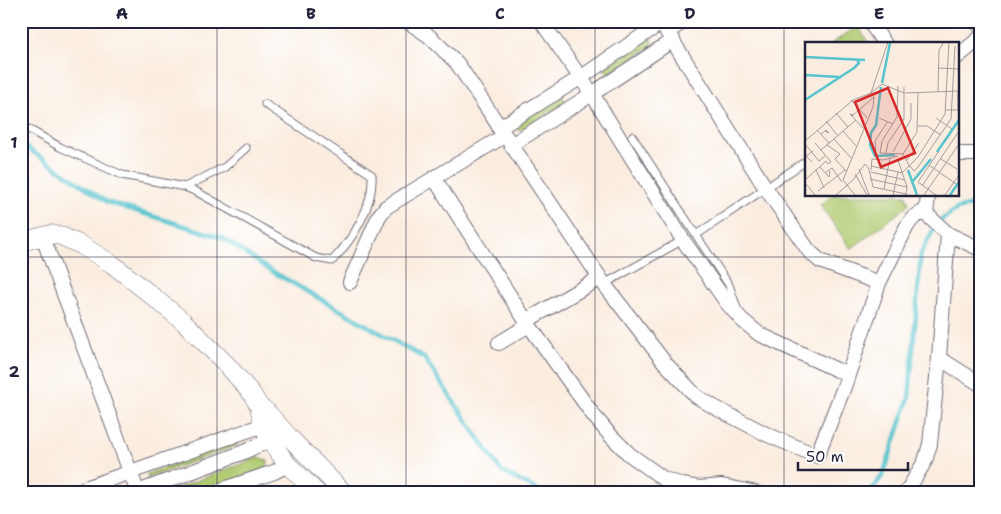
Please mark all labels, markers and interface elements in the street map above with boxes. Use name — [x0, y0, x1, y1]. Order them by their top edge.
text: A — [116, 3, 128, 24]
text: B — [306, 3, 316, 24]
text: C — [495, 3, 505, 24]
text: D — [684, 3, 696, 24]
text: E — [874, 3, 884, 24]
inset map — [805, 42, 958, 196]
text: 1 — [10, 132, 18, 153]
text: 2 — [8, 361, 20, 382]
scale bar — [798, 439, 908, 471]
text: 50 m — [806, 447, 844, 467]

